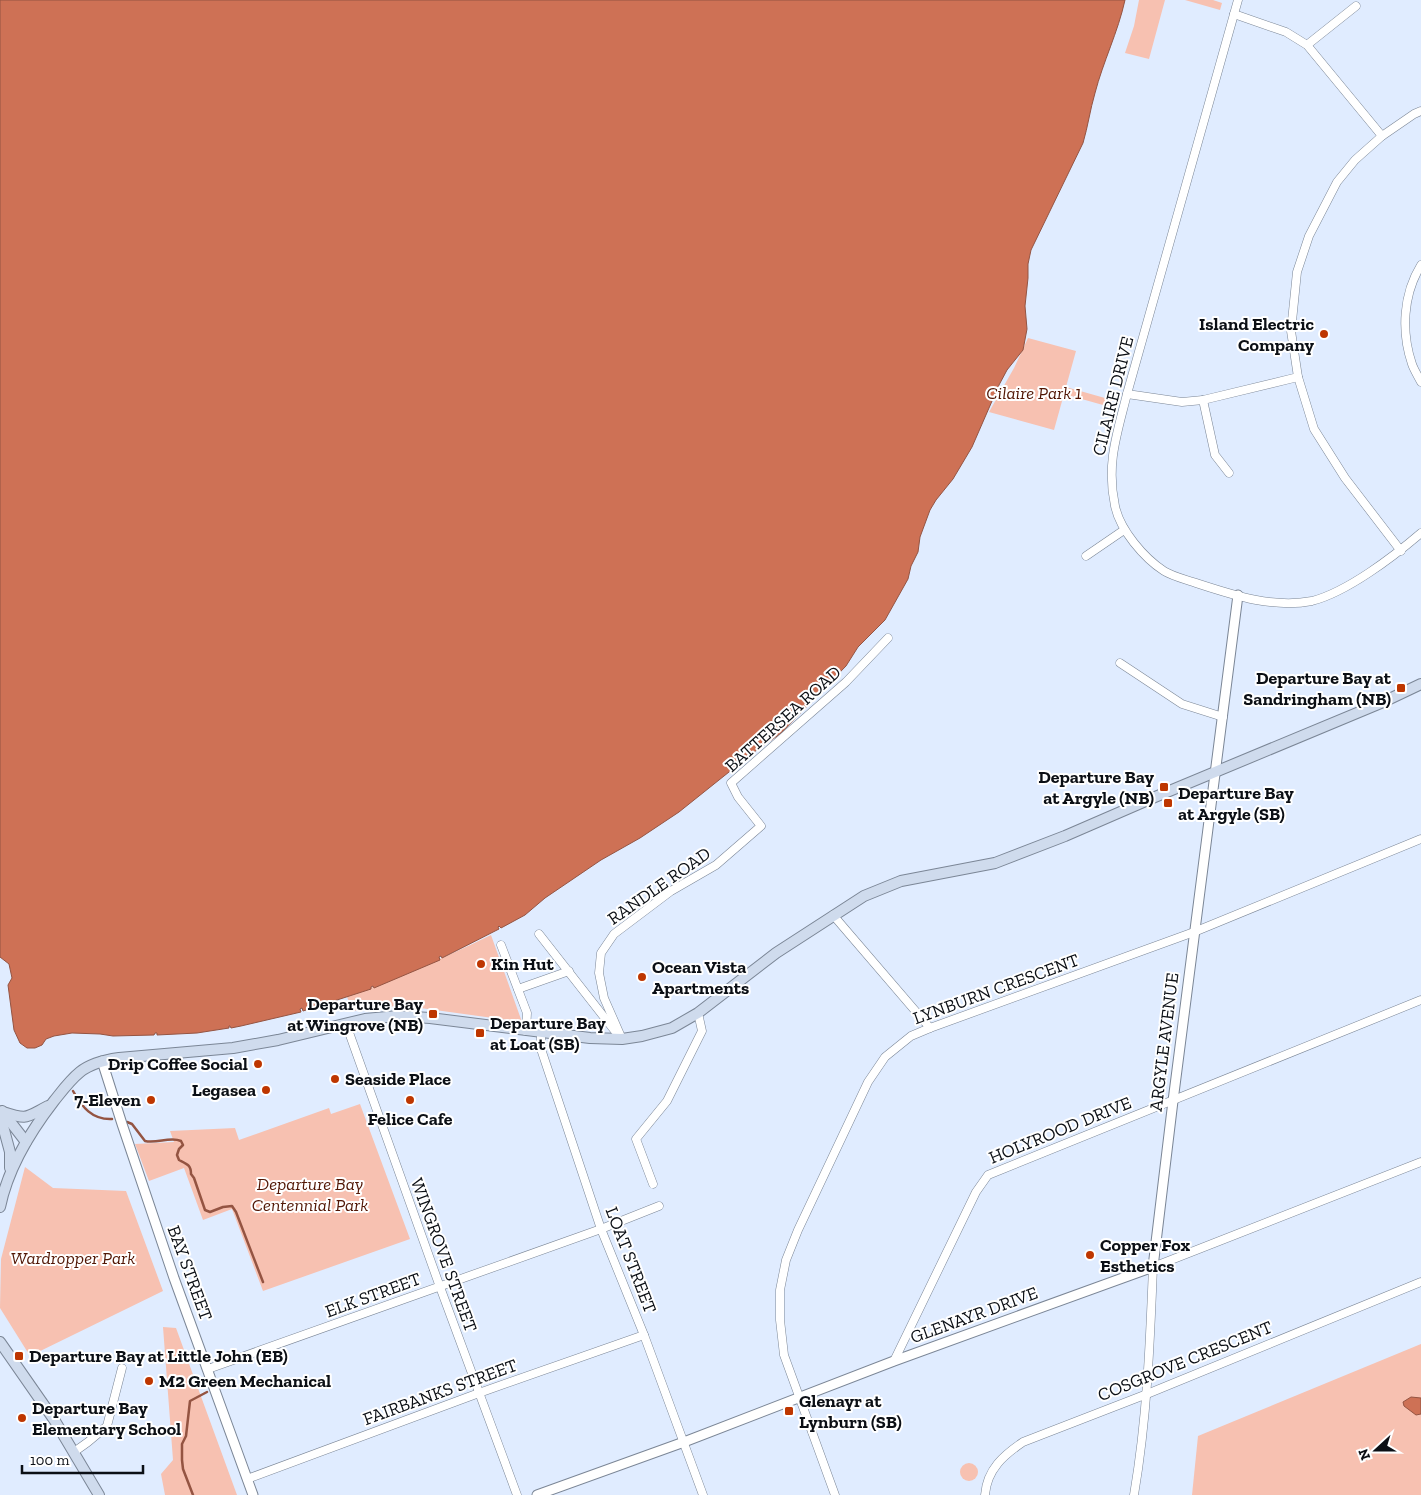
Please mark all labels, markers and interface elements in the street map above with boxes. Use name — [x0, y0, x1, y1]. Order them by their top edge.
place label: Island Electric Company — [1199, 313, 1315, 356]
marker: Island Electric Company — [1318, 328, 1330, 340]
street label: CILAIRE DRIVE — [1088, 334, 1138, 458]
park label: Cilaire Park 1 — [986, 382, 1082, 404]
street label: BATTERSEA ROAD — [720, 661, 846, 777]
place label: Departure Bay at Sandringham (NB) — [1243, 667, 1392, 710]
marker: Departure Bay at Sandringham (NB) — [1395, 682, 1407, 694]
place label: Departure Bay at Argyle (NB) — [1038, 766, 1154, 809]
marker: Departure Bay at Argyle (NB) — [1158, 781, 1170, 793]
place label: Departure Bay at Argyle (SB) — [1178, 782, 1294, 825]
marker: Departure Bay at Argyle (SB) — [1162, 797, 1174, 809]
street label: RANDLE ROAD — [603, 842, 715, 930]
street label: LYNBURN CRESCENT — [910, 949, 1082, 1029]
place label: Kin Hut — [491, 953, 554, 975]
place label: Ocean Vista Apartments — [652, 956, 749, 999]
marker: Kin Hut — [475, 958, 487, 970]
marker: Ocean Vista Apartments — [636, 971, 648, 983]
street label: ARGYLE AVENUE — [1145, 971, 1183, 1113]
place label: Departure Bay at Wingrove (NB) — [287, 993, 423, 1036]
marker: Departure Bay at Wingrove (NB) — [427, 1008, 439, 1020]
place label: Departure Bay at Loat (SB) — [490, 1012, 606, 1055]
marker: Departure Bay at Loat (SB) — [474, 1027, 486, 1039]
place label: Drip Coffee Social — [108, 1053, 248, 1075]
marker: Drip Coffee Social — [252, 1058, 264, 1070]
place label: Seaside Place — [345, 1068, 451, 1090]
marker: Seaside Place — [329, 1073, 341, 1085]
place label: Legasea — [192, 1079, 256, 1101]
marker: Legasea — [260, 1084, 272, 1096]
place label: 7-Eleven — [74, 1089, 141, 1111]
street label: HOLYROOD DRIVE — [986, 1091, 1134, 1169]
marker: 7-Eleven — [145, 1094, 157, 1106]
marker: Felice Cafe — [404, 1094, 416, 1106]
place label: Felice Cafe — [367, 1108, 453, 1130]
park label: Departure Bay Centennial Park — [252, 1173, 368, 1216]
street label: WINGROVE STREET — [406, 1175, 482, 1335]
street label: LOAT STREET — [601, 1204, 661, 1316]
street label: BAY STREET — [163, 1222, 217, 1324]
place label: Copper Fox Esthetics — [1100, 1234, 1190, 1277]
park label: Wardropper Park — [11, 1247, 135, 1269]
marker: Copper Fox Esthetics — [1084, 1249, 1096, 1261]
street label: ELK STREET — [322, 1268, 424, 1322]
street label: GLENAYR DRIVE — [907, 1282, 1041, 1348]
street label: COSGROVE CRESCENT — [1095, 1316, 1275, 1406]
place label: Departure Bay at Little John (EB) — [29, 1345, 288, 1367]
marker: Departure Bay at Little John (EB) — [13, 1350, 25, 1362]
street label: FAIRBANKS STREET — [360, 1354, 520, 1430]
place label: M2 Green Mechanical — [159, 1370, 331, 1392]
marker: M2 Green Mechanical — [143, 1375, 155, 1387]
place label: Glenayr at Lynburn (SB) — [799, 1390, 902, 1433]
place label: Departure Bay Elementary School — [32, 1397, 181, 1440]
marker: Glenayr at Lynburn (SB) — [783, 1405, 795, 1417]
marker: Departure Bay Elementary School — [16, 1412, 28, 1424]
north arrow — [1351, 1425, 1401, 1475]
scale bar — [22, 1442, 144, 1474]
text: N — [1354, 1446, 1374, 1462]
text: 100 m — [30, 1451, 69, 1469]

